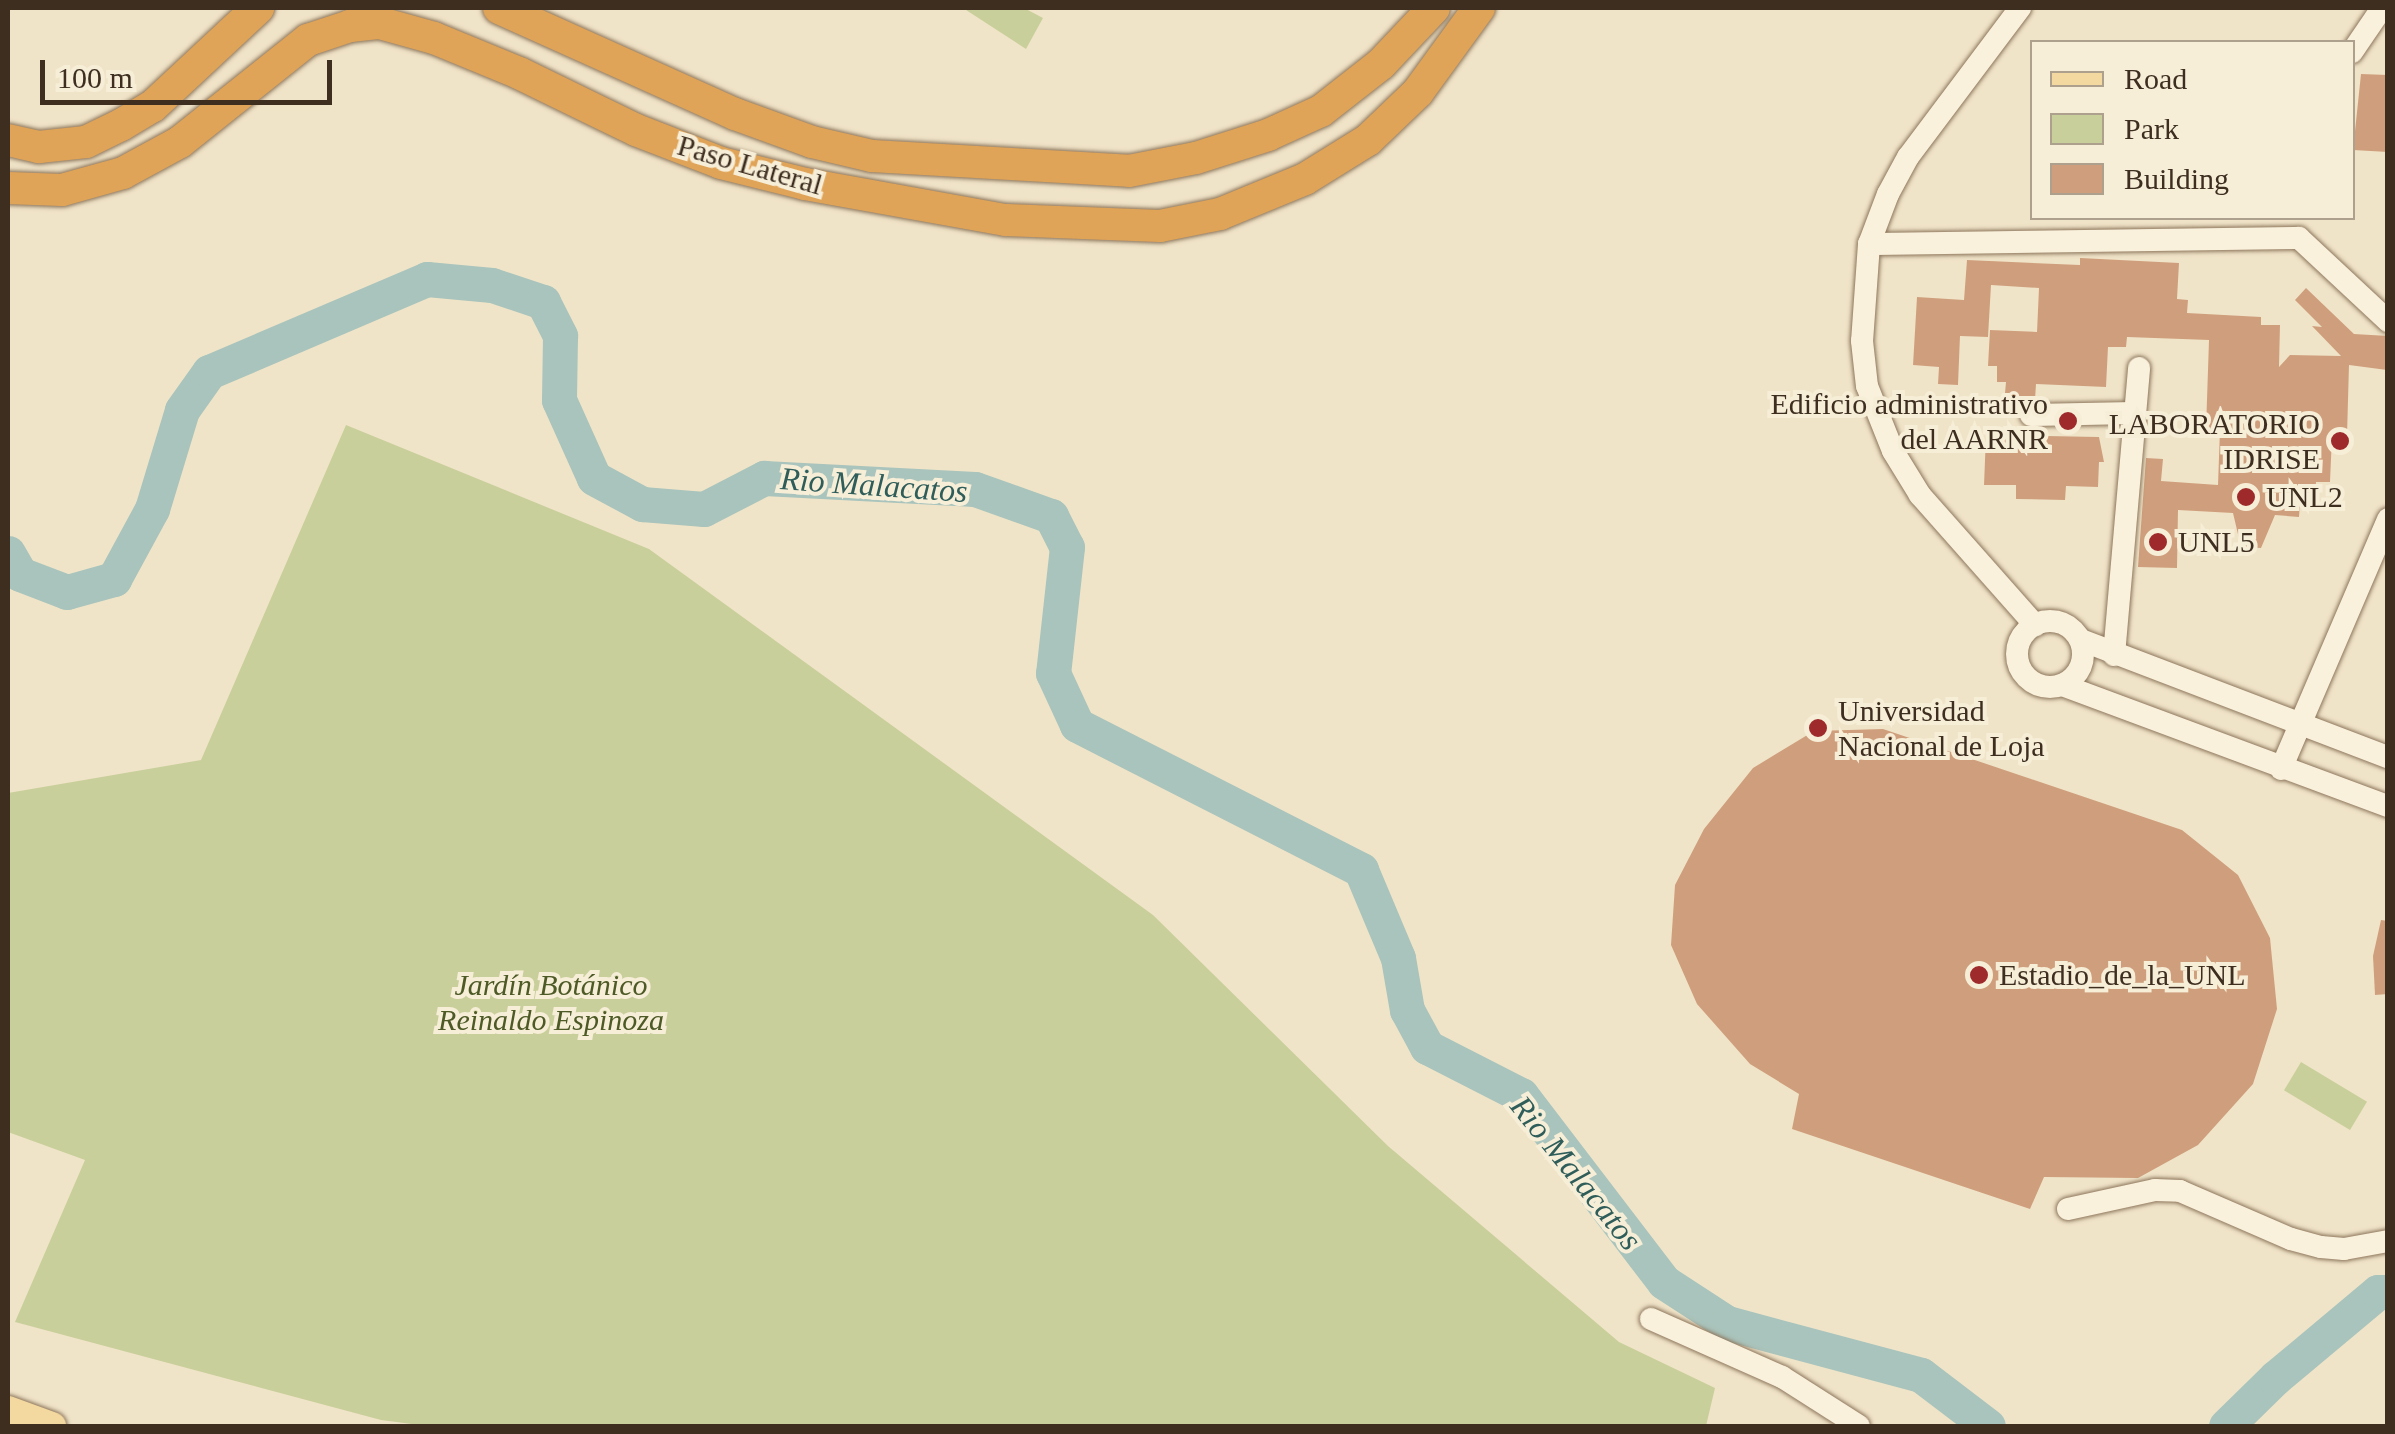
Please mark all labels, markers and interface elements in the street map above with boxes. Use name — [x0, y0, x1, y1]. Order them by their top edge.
scale bar — [45, 40, 338, 102]
legend — [2030, 40, 2355, 220]
text: 100 m — [57, 61, 133, 94]
text: Road — [2124, 62, 2187, 95]
text: Park — [2124, 112, 2179, 145]
street label: Paso Lateral — [673, 127, 827, 203]
text: Building — [2124, 162, 2229, 195]
place label: Edificio administrativo del AARNR — [1771, 386, 2048, 456]
place label: LABORATORIO IDRISE — [2109, 406, 2320, 476]
marker: Edificio administrativo del AARNR — [2057, 410, 2079, 432]
marker: LABORATORIO IDRISE — [2329, 430, 2351, 452]
water label: Rio Malacatos — [779, 459, 969, 511]
place label: UNL2 — [2266, 479, 2343, 515]
marker: UNL2 — [2235, 486, 2257, 508]
place label: UNL5 — [2178, 524, 2255, 560]
marker: UNL5 — [2147, 531, 2169, 553]
place label: Universidad Nacional de Loja — [1838, 693, 2045, 764]
marker: Universidad Nacional de Loja — [1807, 717, 1829, 739]
place label: Estadio_de_la_UNL — [1999, 957, 2246, 993]
marker: Estadio_de_la_UNL — [1968, 964, 1990, 986]
park label: Jardín Botánico Reinaldo Espinoza — [438, 967, 664, 1038]
water label: Rio Malacatos — [1502, 1088, 1650, 1258]

